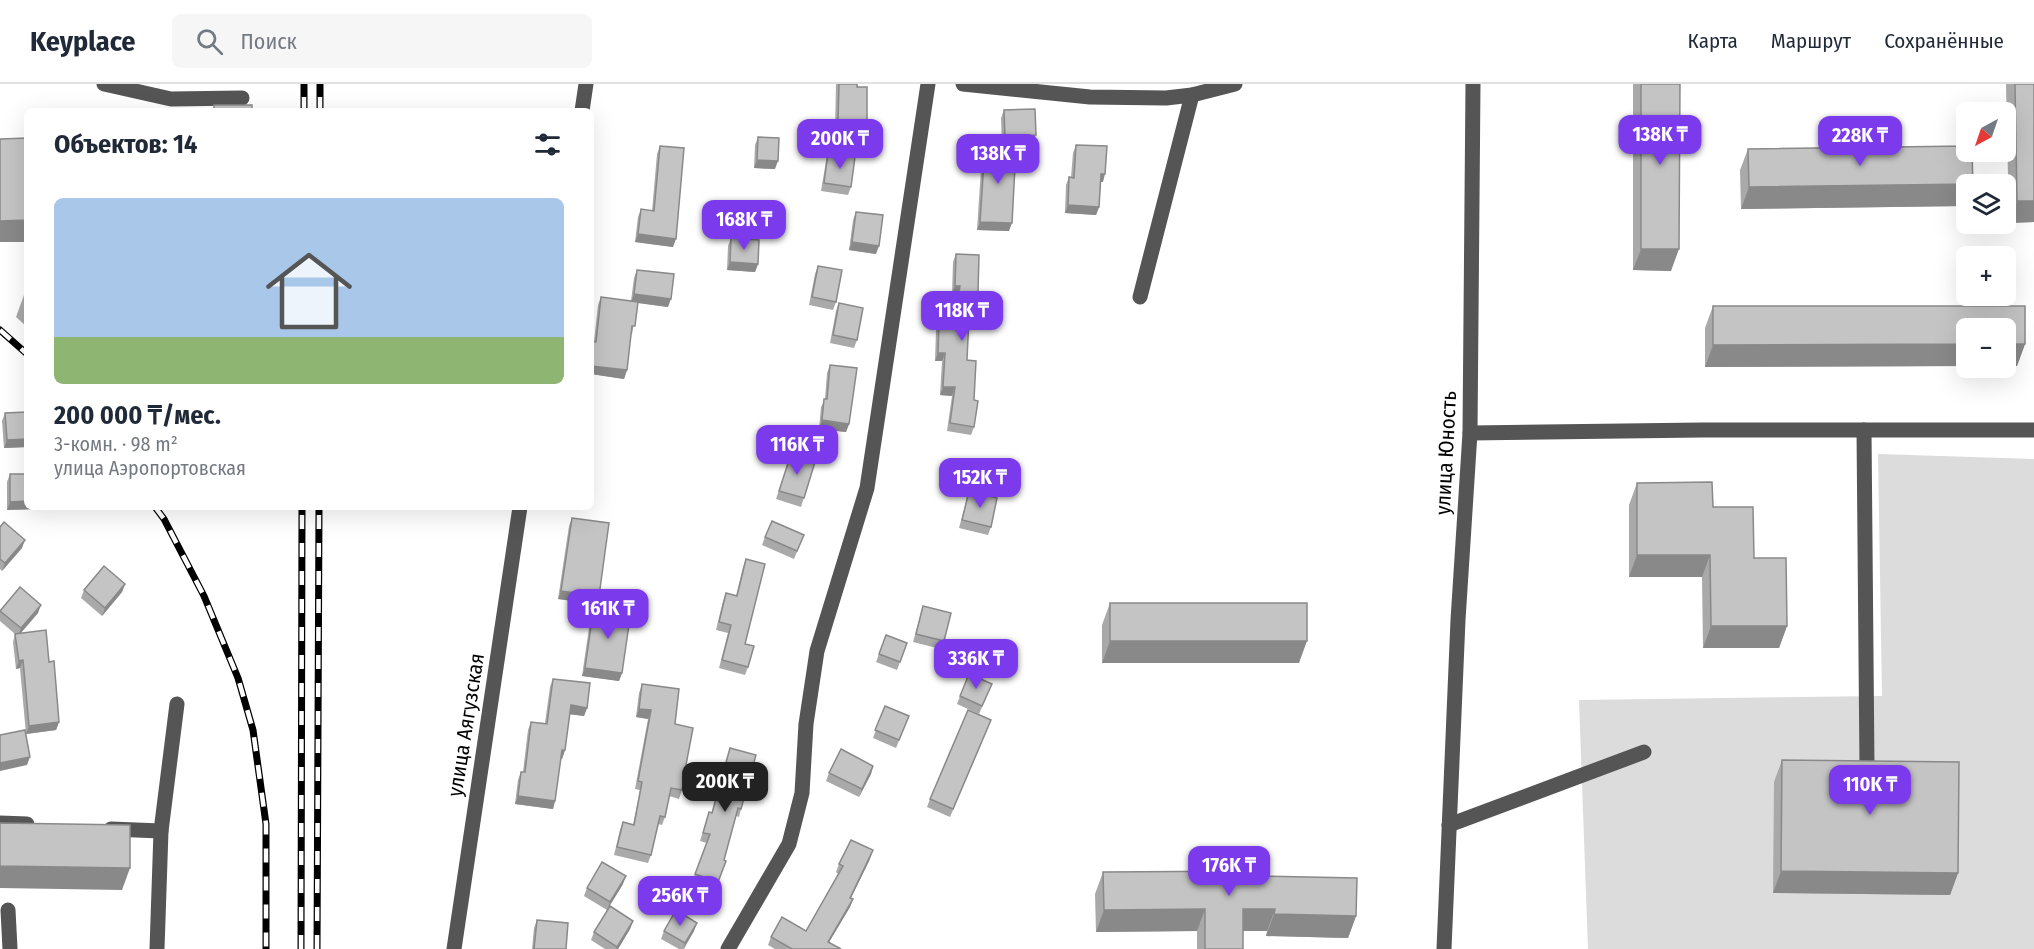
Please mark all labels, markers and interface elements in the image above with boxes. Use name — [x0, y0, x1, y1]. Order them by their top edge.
search box — [172, 14, 592, 68]
text: Keyplace — [30, 25, 136, 58]
icon: search — [193, 25, 226, 58]
text: Поиск — [241, 28, 297, 55]
text: Карта — [1688, 28, 1738, 54]
text: Маршрут — [1771, 28, 1851, 54]
text: Сохранённые — [1884, 28, 2004, 54]
north arrow — [1956, 102, 2016, 162]
map controls — [1956, 102, 2016, 378]
pin: 138K ₸ — [1611, 115, 1709, 166]
pin: 228K ₸ — [1811, 116, 1909, 167]
pin: 200K ₸ — [791, 119, 889, 170]
text: 138K ₸ — [1632, 122, 1688, 146]
text: 228K ₸ — [1832, 123, 1888, 147]
text: 200K ₸ — [811, 126, 869, 150]
icon: filters — [531, 128, 564, 161]
text: Объектов: 14 — [54, 129, 197, 160]
pin: 138K ₸ — [949, 134, 1047, 185]
text: 138K ₸ — [970, 141, 1026, 165]
button: layers — [1956, 174, 2016, 234]
pin: 168K ₸ — [695, 200, 793, 251]
text: 168K ₸ — [716, 207, 772, 231]
icon: home — [255, 237, 363, 345]
button: + — [1956, 246, 2016, 306]
pin: 118K ₸ — [913, 291, 1011, 342]
text: 118K ₸ — [935, 298, 989, 322]
button: − — [1956, 318, 2016, 378]
street label: улица Юность — [1430, 390, 1462, 516]
text: 200 000 ₸/мес. — [54, 400, 221, 431]
pin: 116K ₸ — [748, 425, 846, 476]
text: 3-комн. · 98 m² — [54, 432, 178, 456]
text: 116K ₸ — [770, 432, 824, 456]
text: улица Аэропортовская — [54, 456, 246, 480]
pin: 152K ₸ — [931, 458, 1029, 509]
text: 152K ₸ — [953, 465, 1007, 489]
pin: 161K ₸ — [559, 589, 657, 640]
text: 161K ₸ — [581, 596, 635, 620]
pin: 336K ₸ — [927, 639, 1025, 690]
text: 336K ₸ — [948, 646, 1004, 670]
street label: улица Аягузская — [442, 651, 490, 799]
pin: 200K ₸ — [676, 762, 774, 813]
pin: 110K ₸ — [1821, 765, 1919, 816]
text: 200K ₸ — [696, 769, 754, 793]
text: 110K ₸ — [1843, 772, 1897, 796]
pin: 176K ₸ — [1180, 846, 1278, 897]
text: 176K ₸ — [1202, 853, 1256, 877]
pin: 256K ₸ — [631, 876, 729, 927]
text: 256K ₸ — [652, 883, 708, 907]

